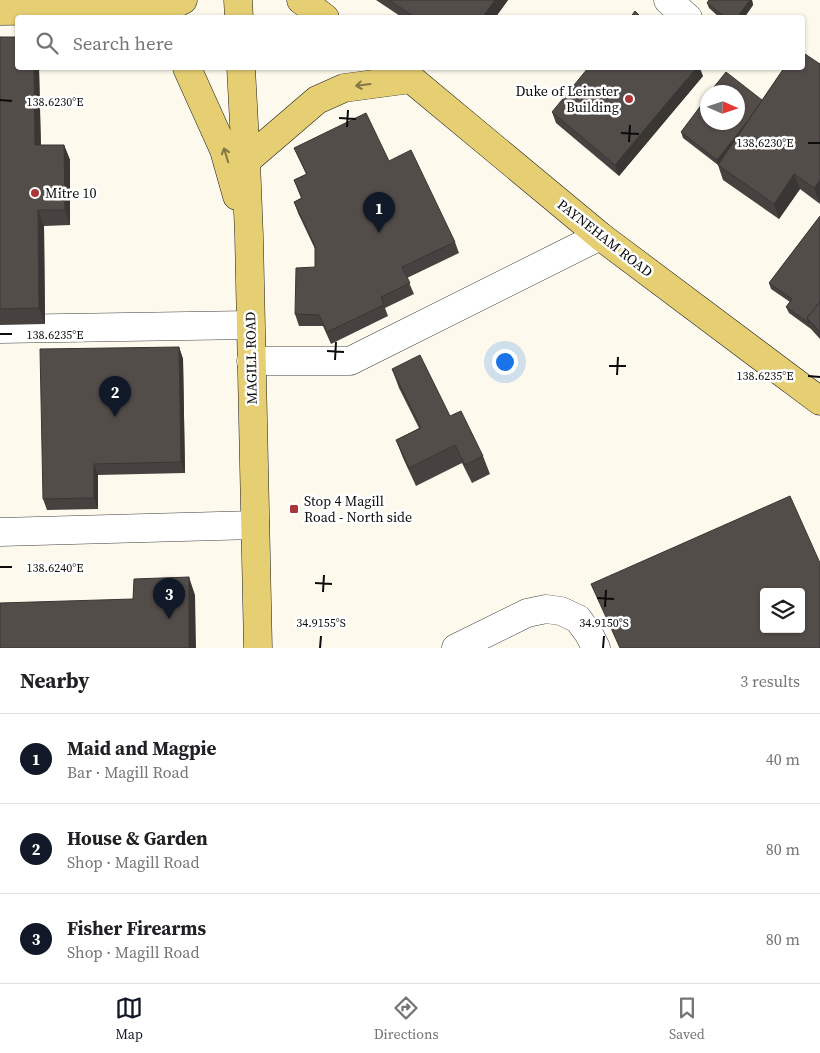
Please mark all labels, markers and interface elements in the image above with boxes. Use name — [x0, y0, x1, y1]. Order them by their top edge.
search box — [15, 15, 805, 70]
icon: search — [33, 29, 61, 57]
text: Search here — [73, 30, 173, 56]
one-way arrow — [355, 81, 371, 91]
place label: Duke of Leinster Building — [515, 81, 619, 117]
north arrow — [700, 85, 745, 130]
marker: Duke of Leinster Building — [623, 93, 635, 105]
text: 138.6230°E — [27, 94, 83, 110]
text: 138.6230°E — [737, 135, 793, 151]
one-way arrow — [220, 148, 230, 164]
place label: Mitre 10 — [45, 183, 97, 203]
marker: Mitre 10 — [29, 187, 41, 199]
pin: 1 — [363, 192, 395, 233]
street label: PAYNEHAM ROAD — [553, 194, 657, 282]
street label: MAGILL ROAD — [240, 311, 262, 405]
text: 138.6235°E — [27, 327, 83, 343]
your location — [492, 349, 518, 375]
text: 138.6235°E — [737, 368, 793, 384]
pin: 2 — [99, 376, 131, 417]
place label: Stop 4 Magill Road - North side — [304, 491, 412, 527]
marker: Stop 4 Magill Road - North side — [288, 503, 300, 515]
text: 138.6240°E — [27, 560, 83, 576]
pin: 3 — [153, 578, 185, 619]
map controls — [760, 588, 805, 633]
button: layers — [760, 588, 805, 633]
text: 34.9155°S — [296, 615, 346, 631]
text: 34.9150°S — [579, 615, 629, 631]
text: Nearby — [20, 666, 90, 695]
text: 3 results — [740, 670, 800, 692]
text: Maid and Magpie — [67, 735, 217, 761]
text: 1 — [32, 748, 40, 770]
text: 40 m — [766, 748, 800, 770]
text: Bar · Magill Road — [67, 761, 189, 783]
text: House & Garden — [67, 825, 208, 851]
text: 2 — [32, 838, 40, 860]
text: 80 m — [766, 838, 800, 860]
text: Shop · Magill Road — [67, 851, 200, 873]
text: Fisher Firearms — [67, 915, 206, 941]
text: 3 — [32, 928, 40, 950]
text: 80 m — [766, 928, 800, 950]
text: Shop · Magill Road — [67, 941, 200, 963]
tab: Map — [115, 994, 143, 1044]
tab: Directions — [374, 994, 438, 1044]
tab: Saved — [669, 994, 705, 1044]

